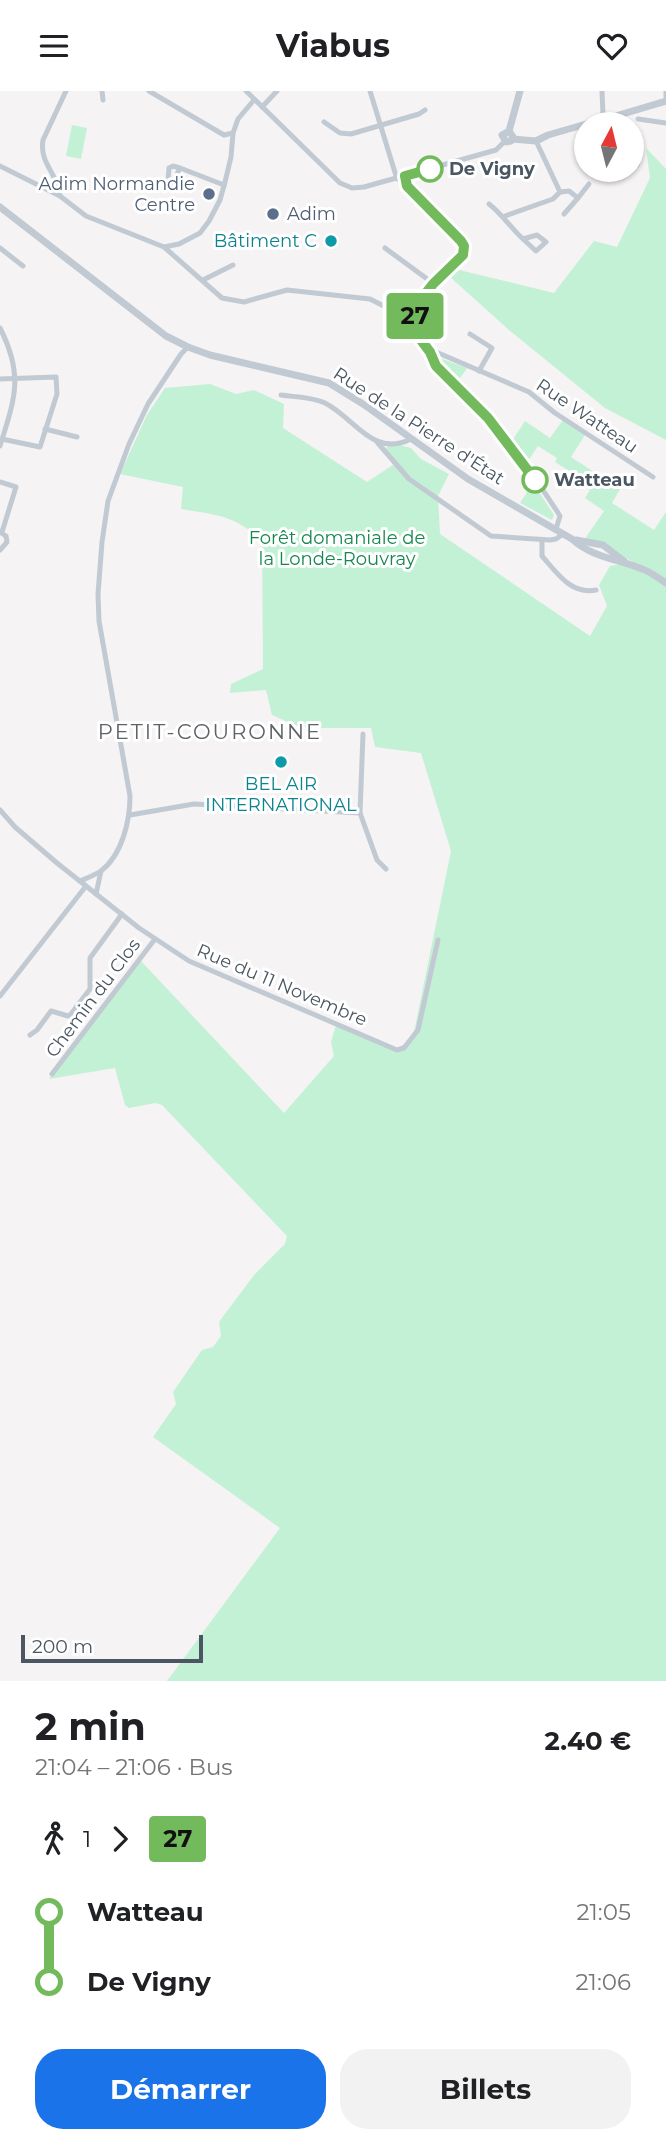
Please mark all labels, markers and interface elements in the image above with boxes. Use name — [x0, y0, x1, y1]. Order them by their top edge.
text: Viabus — [276, 26, 390, 65]
icon: menu — [35, 27, 73, 65]
icon: heart — [593, 27, 631, 65]
north arrow — [574, 112, 644, 182]
map controls — [574, 112, 644, 182]
marker: De Vigny — [417, 156, 443, 182]
place label: De Vigny — [449, 158, 535, 180]
place label: Adim Normandie Centre — [39, 173, 195, 216]
marker: Adim Normandie Centre — [201, 186, 217, 202]
place label: Adim — [287, 203, 336, 225]
marker: Adim — [265, 206, 281, 222]
place label: Bâtiment C — [214, 230, 317, 252]
marker: Bâtiment C — [323, 233, 339, 249]
line badge: 27 — [384, 293, 446, 339]
text: 27 — [400, 301, 430, 330]
street label: Rue de la Pierre d'État — [329, 362, 509, 490]
street label: Rue Watteau — [532, 374, 642, 458]
marker: Watteau — [522, 467, 548, 493]
place label: Watteau — [554, 469, 635, 491]
park label: Forêt domaniale de la Londe-Rouvray — [249, 527, 425, 570]
district label: PETIT-COURONNE — [98, 719, 322, 744]
marker: BEL AIR INTERNATIONAL — [273, 754, 289, 770]
place label: BEL AIR INTERNATIONAL — [205, 773, 357, 816]
street label: Chemin du Clos — [41, 934, 145, 1062]
street label: Rue du 11 Novembre — [194, 939, 370, 1031]
scale bar — [21, 1632, 203, 1664]
text: 200 m — [32, 1635, 93, 1658]
text: 2 min — [35, 1703, 146, 1750]
text: 2.40 € — [545, 1725, 631, 1757]
text: 21:04 – 21:06 · Bus — [35, 1753, 233, 1781]
icon: walk — [35, 1820, 73, 1858]
icon: forward — [101, 1820, 139, 1858]
text: 27 — [163, 1824, 192, 1853]
text: 1 — [83, 1825, 91, 1853]
text: Watteau — [87, 1896, 204, 1928]
text: 21:05 — [577, 1898, 631, 1926]
text: De Vigny — [87, 1966, 211, 1998]
text: 21:06 — [576, 1968, 631, 1996]
button: Démarrer — [35, 2049, 326, 2129]
button: Billets — [340, 2049, 631, 2129]

